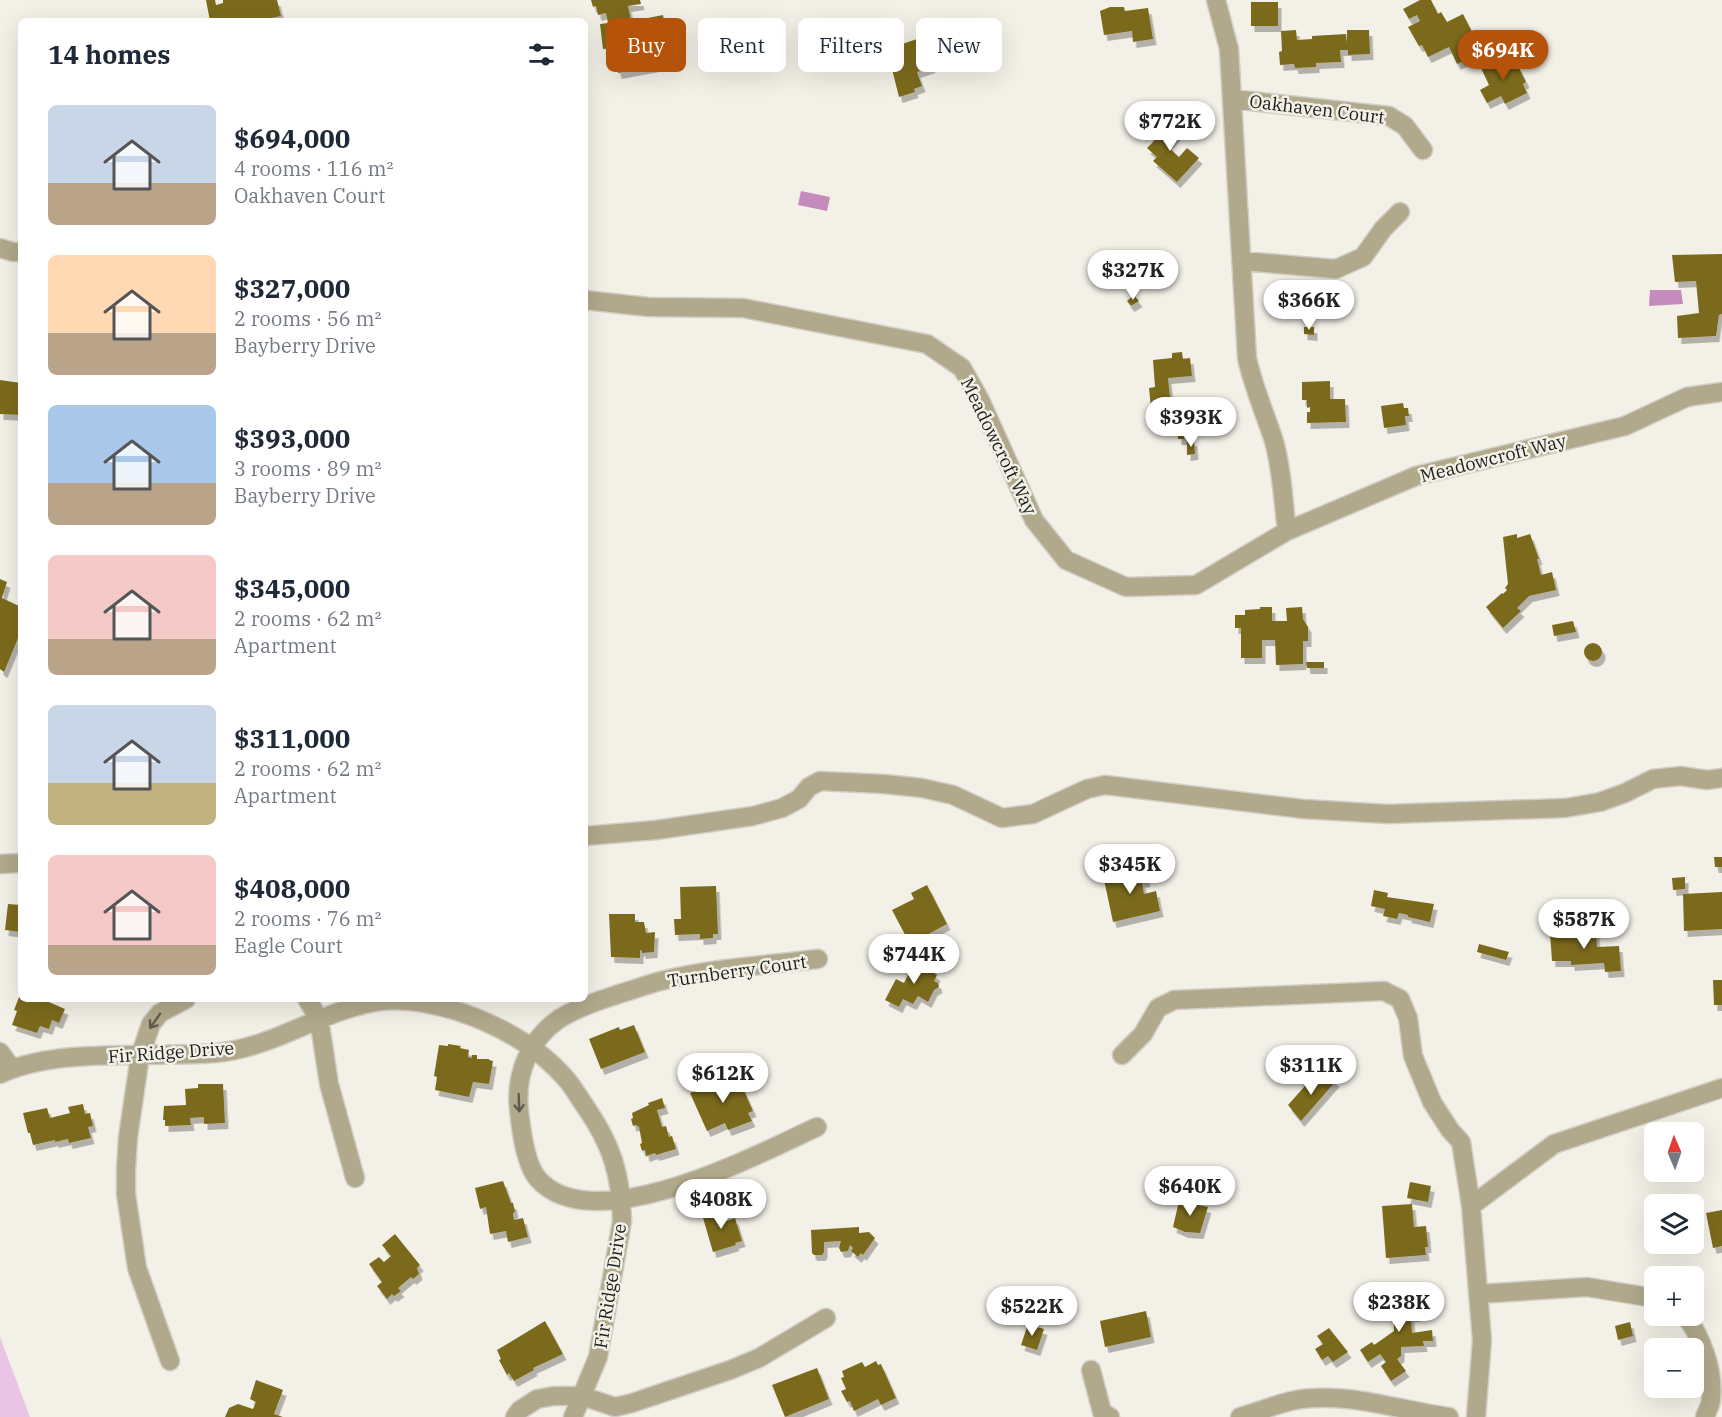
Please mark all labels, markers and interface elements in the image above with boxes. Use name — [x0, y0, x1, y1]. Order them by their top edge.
chip: Buy — [606, 18, 686, 72]
chip: Rent — [698, 18, 786, 72]
chip: Filters — [798, 18, 904, 72]
chip: New — [916, 18, 1002, 72]
pin: $694K — [1461, 30, 1545, 81]
text: $694K — [1471, 36, 1535, 63]
text: 14 homes — [48, 37, 170, 71]
icon: filters — [525, 38, 558, 71]
street label: Oakhaven Court — [1248, 89, 1386, 129]
pin: $772K — [1128, 101, 1212, 152]
text: $772K — [1138, 107, 1202, 134]
text: $694,000 — [234, 121, 350, 155]
icon: home — [96, 129, 168, 201]
text: 4 rooms · 116 m² — [234, 155, 393, 182]
text: Oakhaven Court — [234, 182, 385, 209]
pin: $327K — [1091, 250, 1175, 301]
text: $327K — [1101, 256, 1165, 283]
text: $327,000 — [234, 271, 350, 305]
icon: home — [96, 279, 168, 351]
pin: $366K — [1267, 280, 1351, 331]
text: $366K — [1277, 286, 1341, 313]
text: 2 rooms · 56 m² — [234, 305, 381, 332]
text: Bayberry Drive — [234, 332, 376, 359]
street label: Meadowcroft Way — [956, 374, 1042, 519]
pin: $393K — [1149, 397, 1233, 448]
text: $393K — [1159, 403, 1223, 430]
text: $393,000 — [234, 421, 350, 455]
icon: home — [96, 429, 168, 501]
street label: Meadowcroft Way — [1418, 429, 1569, 487]
text: 3 rooms · 89 m² — [234, 455, 381, 482]
text: Bayberry Drive — [234, 482, 376, 509]
text: $345,000 — [234, 571, 350, 605]
icon: home — [96, 579, 168, 651]
text: 2 rooms · 62 m² — [234, 605, 381, 632]
text: Apartment — [234, 632, 337, 659]
text: $311,000 — [234, 721, 350, 755]
icon: home — [96, 729, 168, 801]
text: 2 rooms · 62 m² — [234, 755, 381, 782]
text: Apartment — [234, 782, 337, 809]
pin: $345K — [1088, 844, 1172, 895]
text: $345K — [1098, 850, 1162, 877]
text: $408,000 — [234, 871, 350, 905]
icon: home — [96, 879, 168, 951]
pin: $587K — [1542, 899, 1626, 950]
text: 2 rooms · 76 m² — [234, 905, 381, 932]
text: $587K — [1552, 905, 1616, 932]
text: Eagle Court — [234, 932, 342, 959]
pin: $744K — [872, 934, 956, 985]
text: $744K — [882, 940, 946, 967]
street label: Turnberry Court — [666, 950, 808, 992]
one-way arrow — [149, 1012, 161, 1028]
street label: Fir Ridge Drive — [107, 1036, 235, 1068]
pin: $311K — [1269, 1045, 1353, 1096]
text: $311K — [1279, 1051, 1343, 1078]
pin: $612K — [681, 1053, 765, 1104]
text: $612K — [691, 1059, 755, 1086]
one-way arrow — [513, 1093, 524, 1113]
north arrow — [1644, 1122, 1704, 1182]
map controls — [1644, 1122, 1704, 1398]
pin: $640K — [1148, 1166, 1232, 1217]
text: $640K — [1158, 1172, 1222, 1199]
pin: $408K — [679, 1179, 763, 1230]
text: $408K — [689, 1185, 753, 1212]
button: layers — [1644, 1194, 1704, 1254]
street label: Fir Ridge Drive — [589, 1222, 631, 1350]
button: + — [1644, 1266, 1704, 1326]
pin: $238K — [1357, 1282, 1441, 1333]
pin: $522K — [990, 1286, 1074, 1337]
text: $238K — [1367, 1288, 1431, 1315]
text: $522K — [1000, 1292, 1064, 1319]
button: − — [1644, 1338, 1704, 1398]

